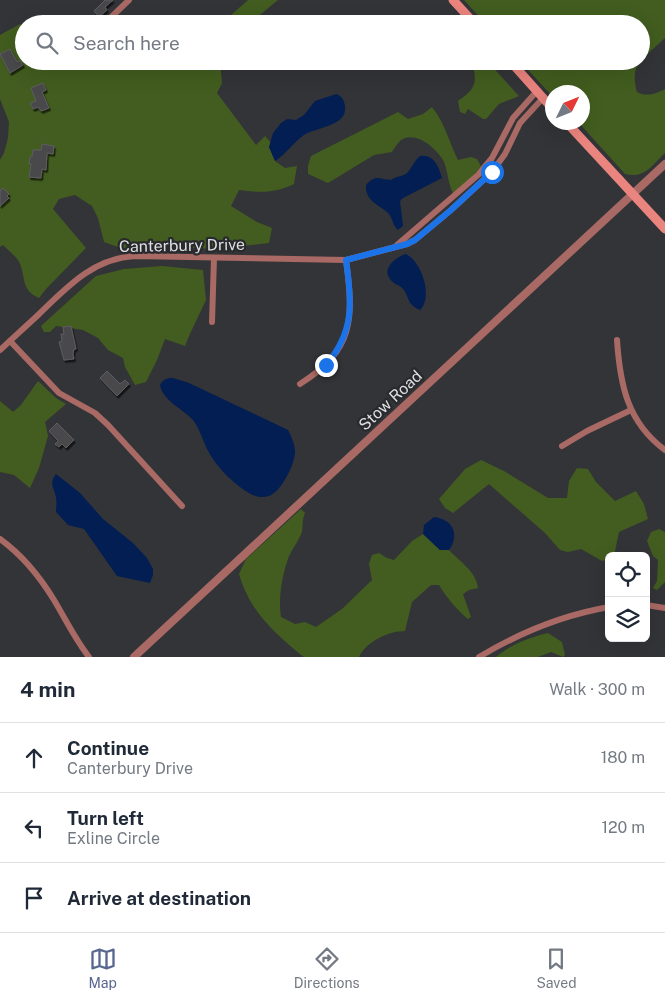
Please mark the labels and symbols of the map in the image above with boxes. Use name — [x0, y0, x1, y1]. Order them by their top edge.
north arrow — [545, 85, 590, 130]
route start — [481, 161, 504, 184]
street label: Canterbury Drive — [119, 235, 245, 256]
route end — [315, 354, 338, 377]
street label: Stow Road — [355, 366, 426, 434]

